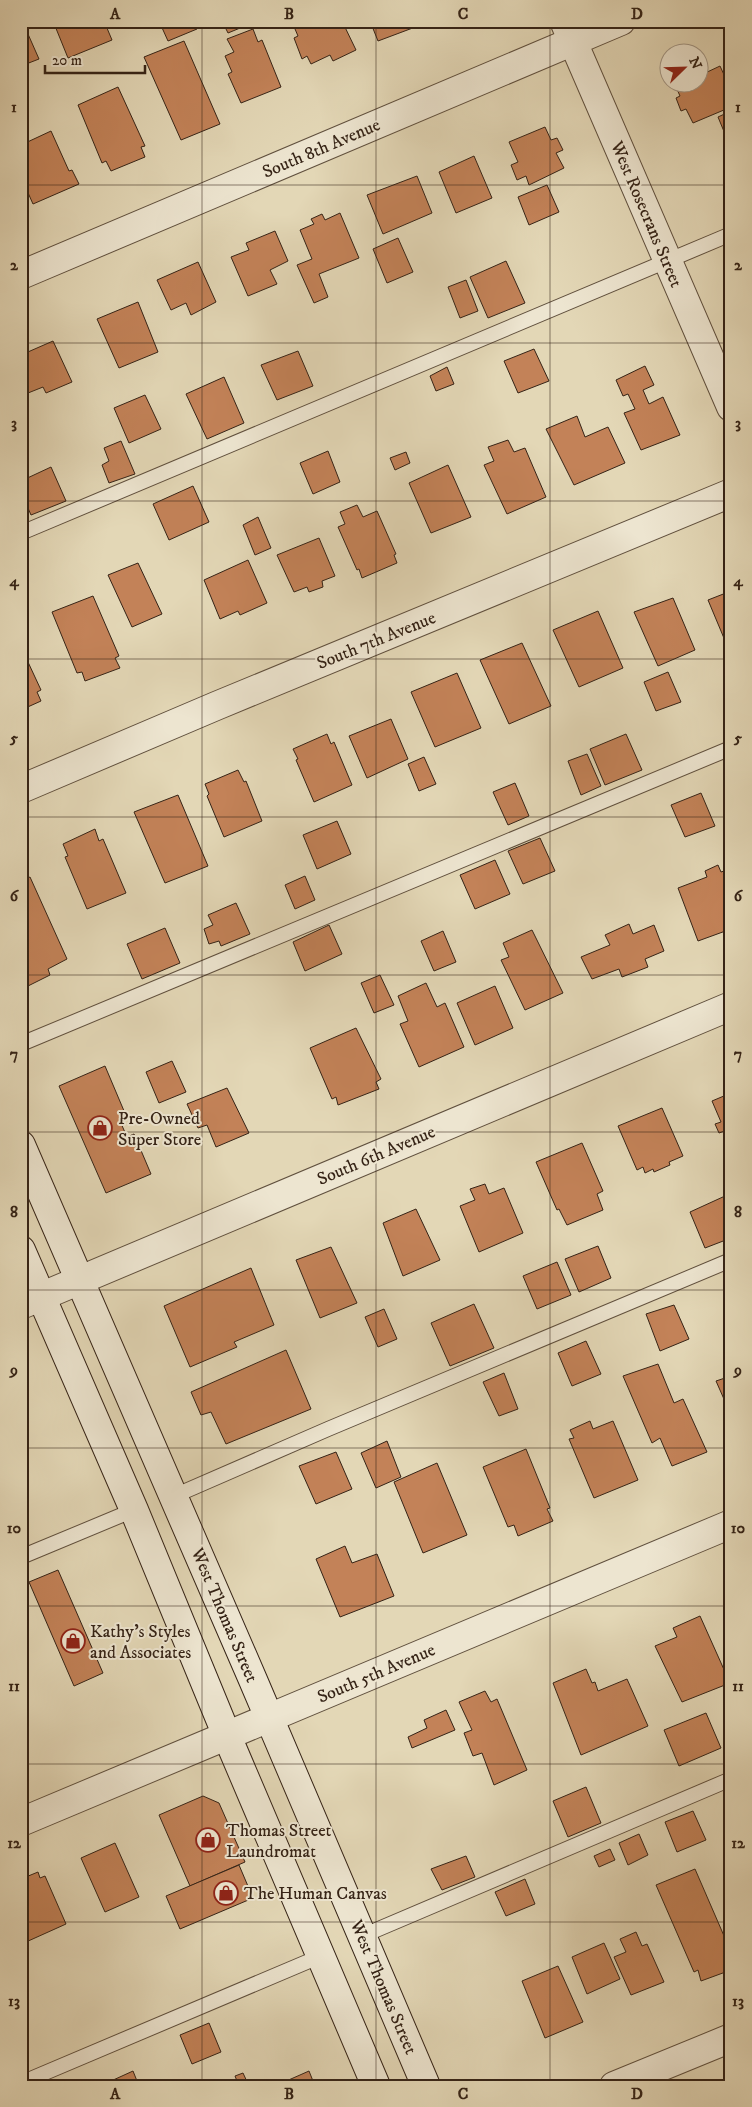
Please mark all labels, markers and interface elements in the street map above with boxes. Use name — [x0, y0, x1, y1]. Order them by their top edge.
text: A — [109, 4, 121, 24]
text: B — [284, 4, 294, 24]
text: C — [458, 4, 468, 24]
text: D — [631, 4, 643, 24]
scale bar — [45, 42, 145, 74]
north arrow — [660, 42, 710, 92]
text: 20 m — [52, 51, 82, 70]
text: N — [685, 55, 706, 73]
text: 1 — [11, 97, 17, 117]
text: 1 — [735, 97, 741, 117]
street label: South 8th Avenue — [259, 114, 384, 184]
street label: West Rosecrans Street — [605, 137, 687, 291]
text: 2 — [10, 255, 19, 275]
text: 2 — [734, 255, 743, 275]
text: 3 — [11, 413, 17, 433]
text: 3 — [735, 413, 741, 433]
text: 4 — [8, 571, 19, 591]
text: 4 — [732, 571, 743, 591]
street label: South 7th Avenue — [314, 607, 439, 675]
text: 5 — [9, 728, 18, 748]
text: 5 — [733, 728, 742, 748]
text: 6 — [10, 886, 20, 906]
text: 6 — [734, 886, 744, 906]
text: 7 — [10, 1044, 18, 1064]
text: 7 — [734, 1044, 742, 1064]
place label: Pre-Owned Super Store — [118, 1108, 201, 1151]
shop icon: Pre-Owned Super Store — [87, 1115, 113, 1141]
street label: South 6th Avenue — [314, 1121, 439, 1191]
text: 8 — [10, 1202, 18, 1222]
text: 8 — [734, 1202, 742, 1222]
text: 9 — [9, 1360, 18, 1380]
text: 9 — [733, 1360, 742, 1380]
text: 10 — [7, 1518, 22, 1538]
text: 10 — [731, 1518, 746, 1538]
street label: West Thomas Street — [185, 1544, 262, 1686]
place label: Kathy's Styles and Associates — [90, 1621, 191, 1664]
shop icon: Kathy's Styles and Associates — [60, 1628, 86, 1654]
street label: South 5th Avenue — [314, 1639, 439, 1709]
text: 11 — [8, 1676, 20, 1696]
text: 11 — [732, 1676, 744, 1696]
place label: Thomas Street Laundromat — [226, 1820, 332, 1863]
shop icon: Thomas Street Laundromat — [195, 1827, 221, 1853]
text: 12 — [7, 1833, 22, 1853]
text: 12 — [731, 1833, 746, 1853]
shop icon: The Human Canvas — [213, 1880, 239, 1906]
place label: The Human Canvas — [244, 1883, 387, 1905]
street label: West Thomas Street — [344, 1916, 421, 2058]
text: 13 — [8, 1991, 20, 2011]
text: 13 — [732, 1991, 744, 2011]
text: A — [109, 2084, 121, 2104]
text: B — [284, 2084, 294, 2104]
text: C — [458, 2084, 468, 2104]
text: D — [631, 2084, 643, 2104]

